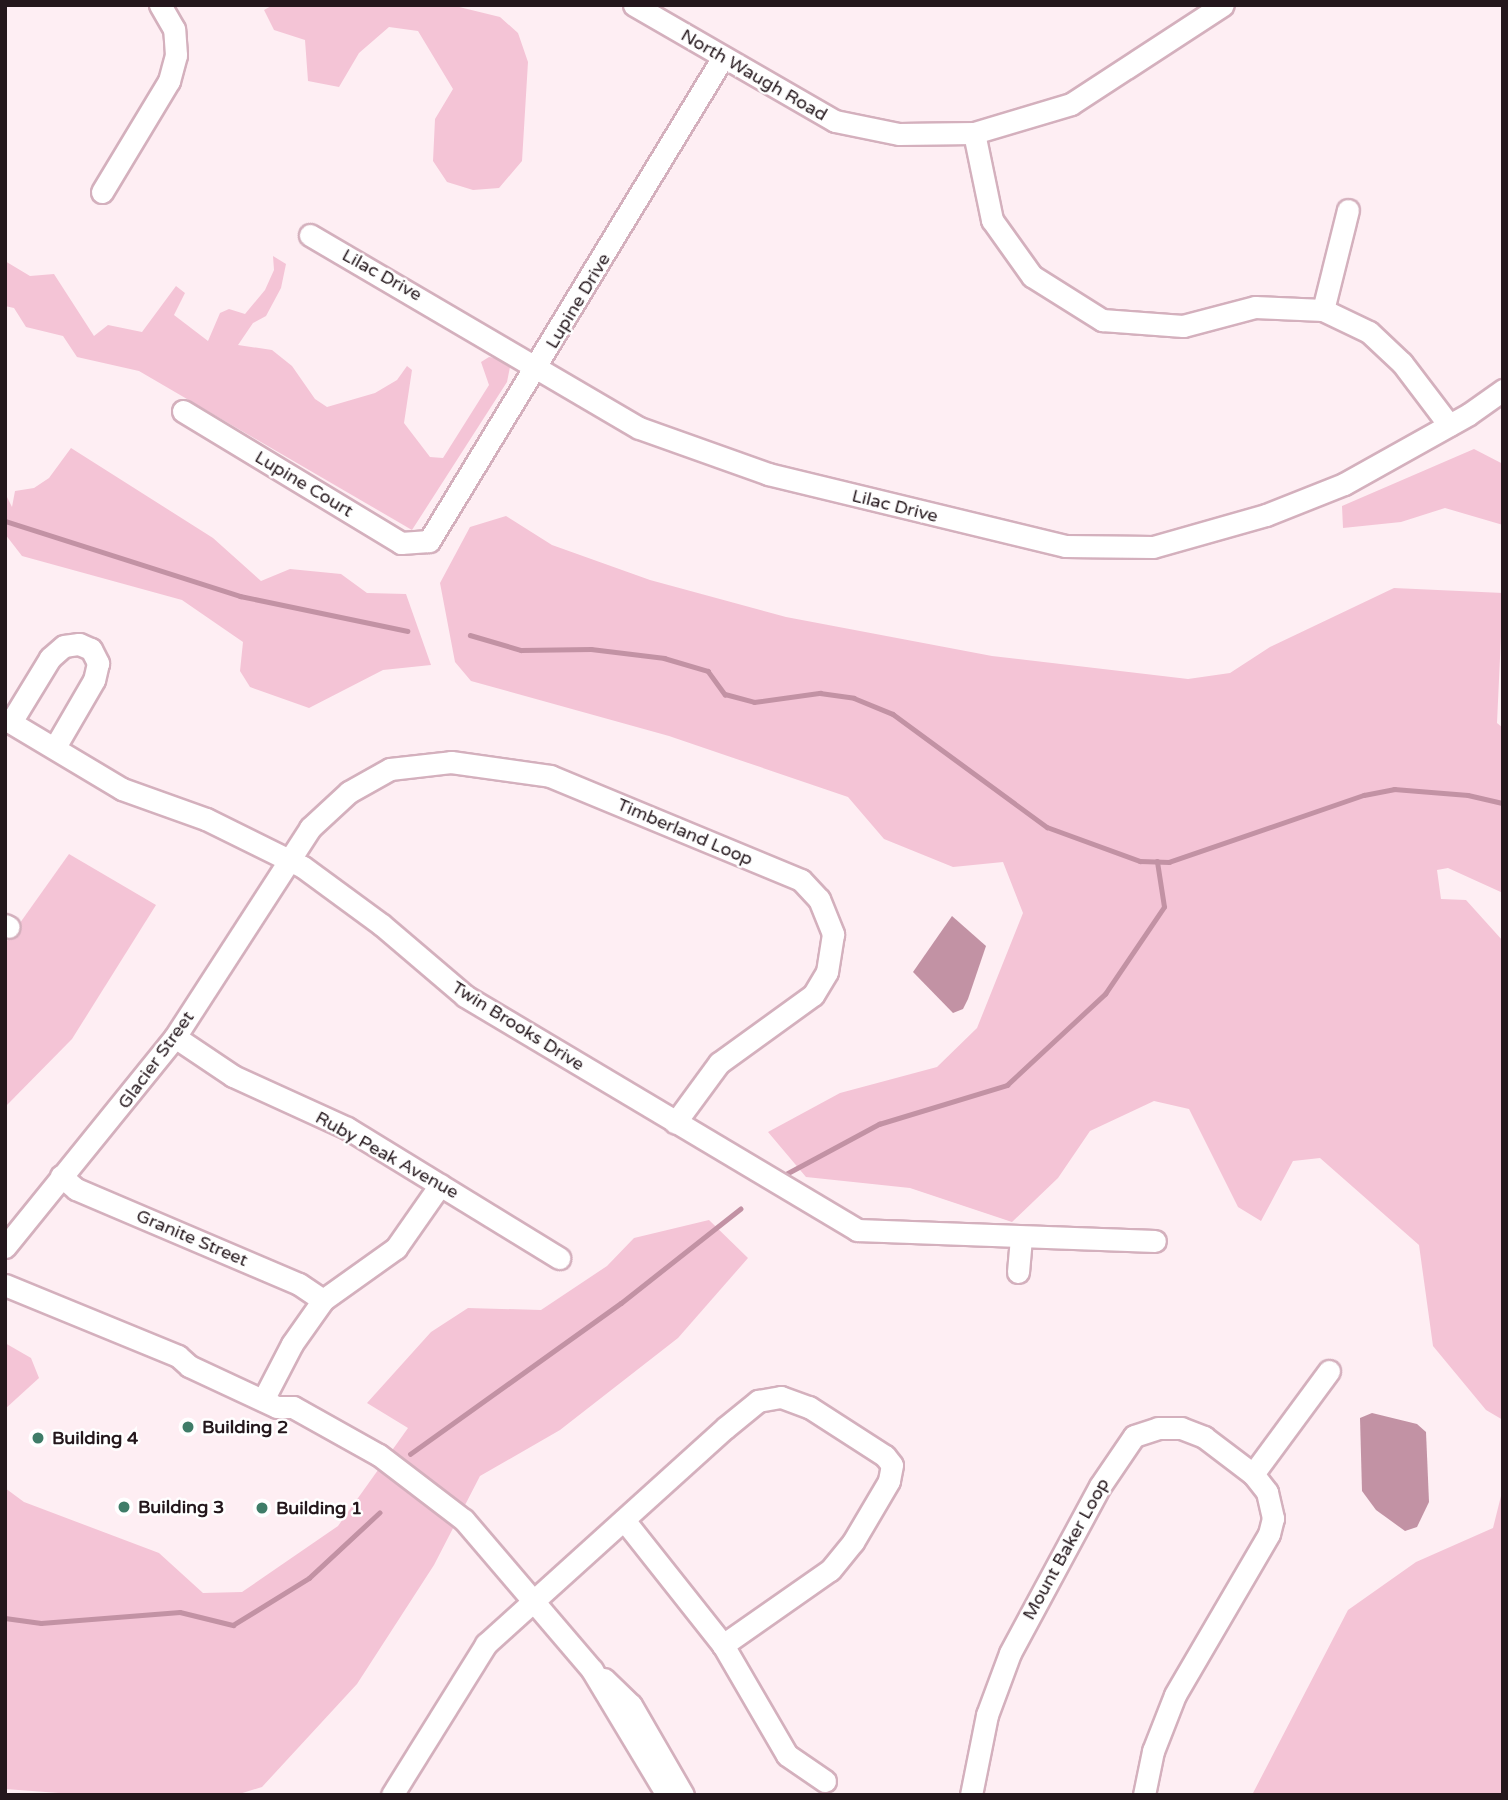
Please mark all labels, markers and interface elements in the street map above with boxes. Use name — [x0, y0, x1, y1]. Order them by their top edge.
street label: North Waugh Road — [677, 24, 831, 126]
street label: Lilac Drive — [338, 244, 426, 306]
street label: Lupine Drive — [541, 249, 615, 353]
street label: Lupine Court — [251, 446, 357, 522]
street label: Lilac Drive — [850, 485, 940, 527]
street label: Timberland Loop — [614, 794, 756, 870]
street label: Twin Brooks Drive — [448, 976, 588, 1076]
street label: Glacier Street — [113, 1007, 199, 1113]
street label: Ruby Peak Avenue — [312, 1107, 462, 1203]
street label: Granite Street — [133, 1205, 251, 1271]
place label: Building 2 — [202, 1416, 288, 1438]
marker: Building 2 — [180, 1419, 196, 1435]
place label: Building 4 — [52, 1427, 138, 1449]
marker: Building 4 — [30, 1430, 46, 1446]
street label: Mount Baker Loop — [1018, 1474, 1114, 1624]
place label: Building 3 — [138, 1496, 224, 1518]
place label: Building 1 — [276, 1497, 362, 1519]
marker: Building 3 — [116, 1499, 132, 1515]
marker: Building 1 — [254, 1500, 270, 1516]

